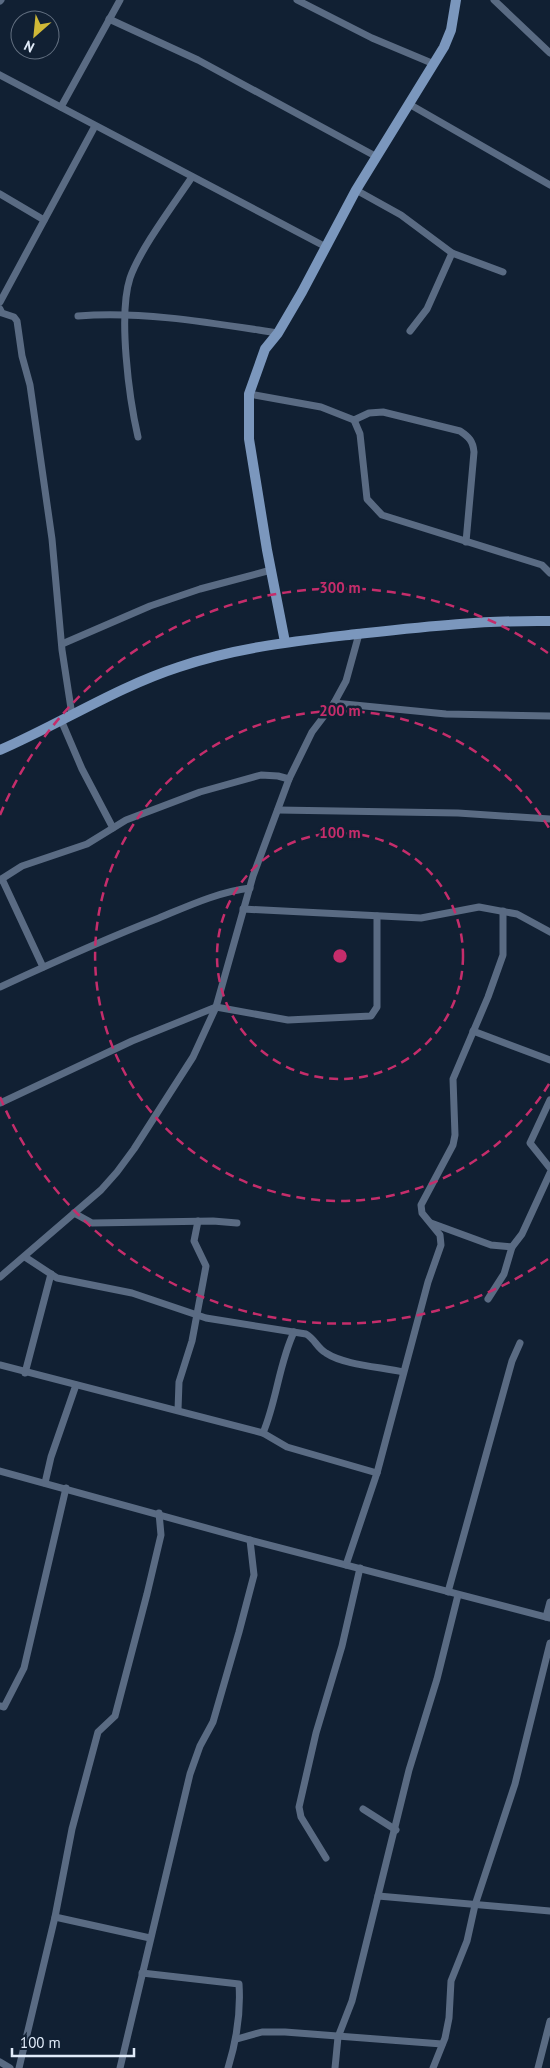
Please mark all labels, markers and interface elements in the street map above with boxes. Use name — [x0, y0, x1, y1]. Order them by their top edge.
north arrow — [10, 10, 60, 60]
text: N — [21, 36, 37, 57]
text: 300 m — [319, 578, 361, 597]
text: 200 m — [319, 701, 361, 720]
text: 100 m — [319, 823, 361, 842]
centre of rings — [331, 947, 349, 965]
scale bar — [12, 2026, 135, 2058]
text: 100 m — [20, 2033, 61, 2052]

